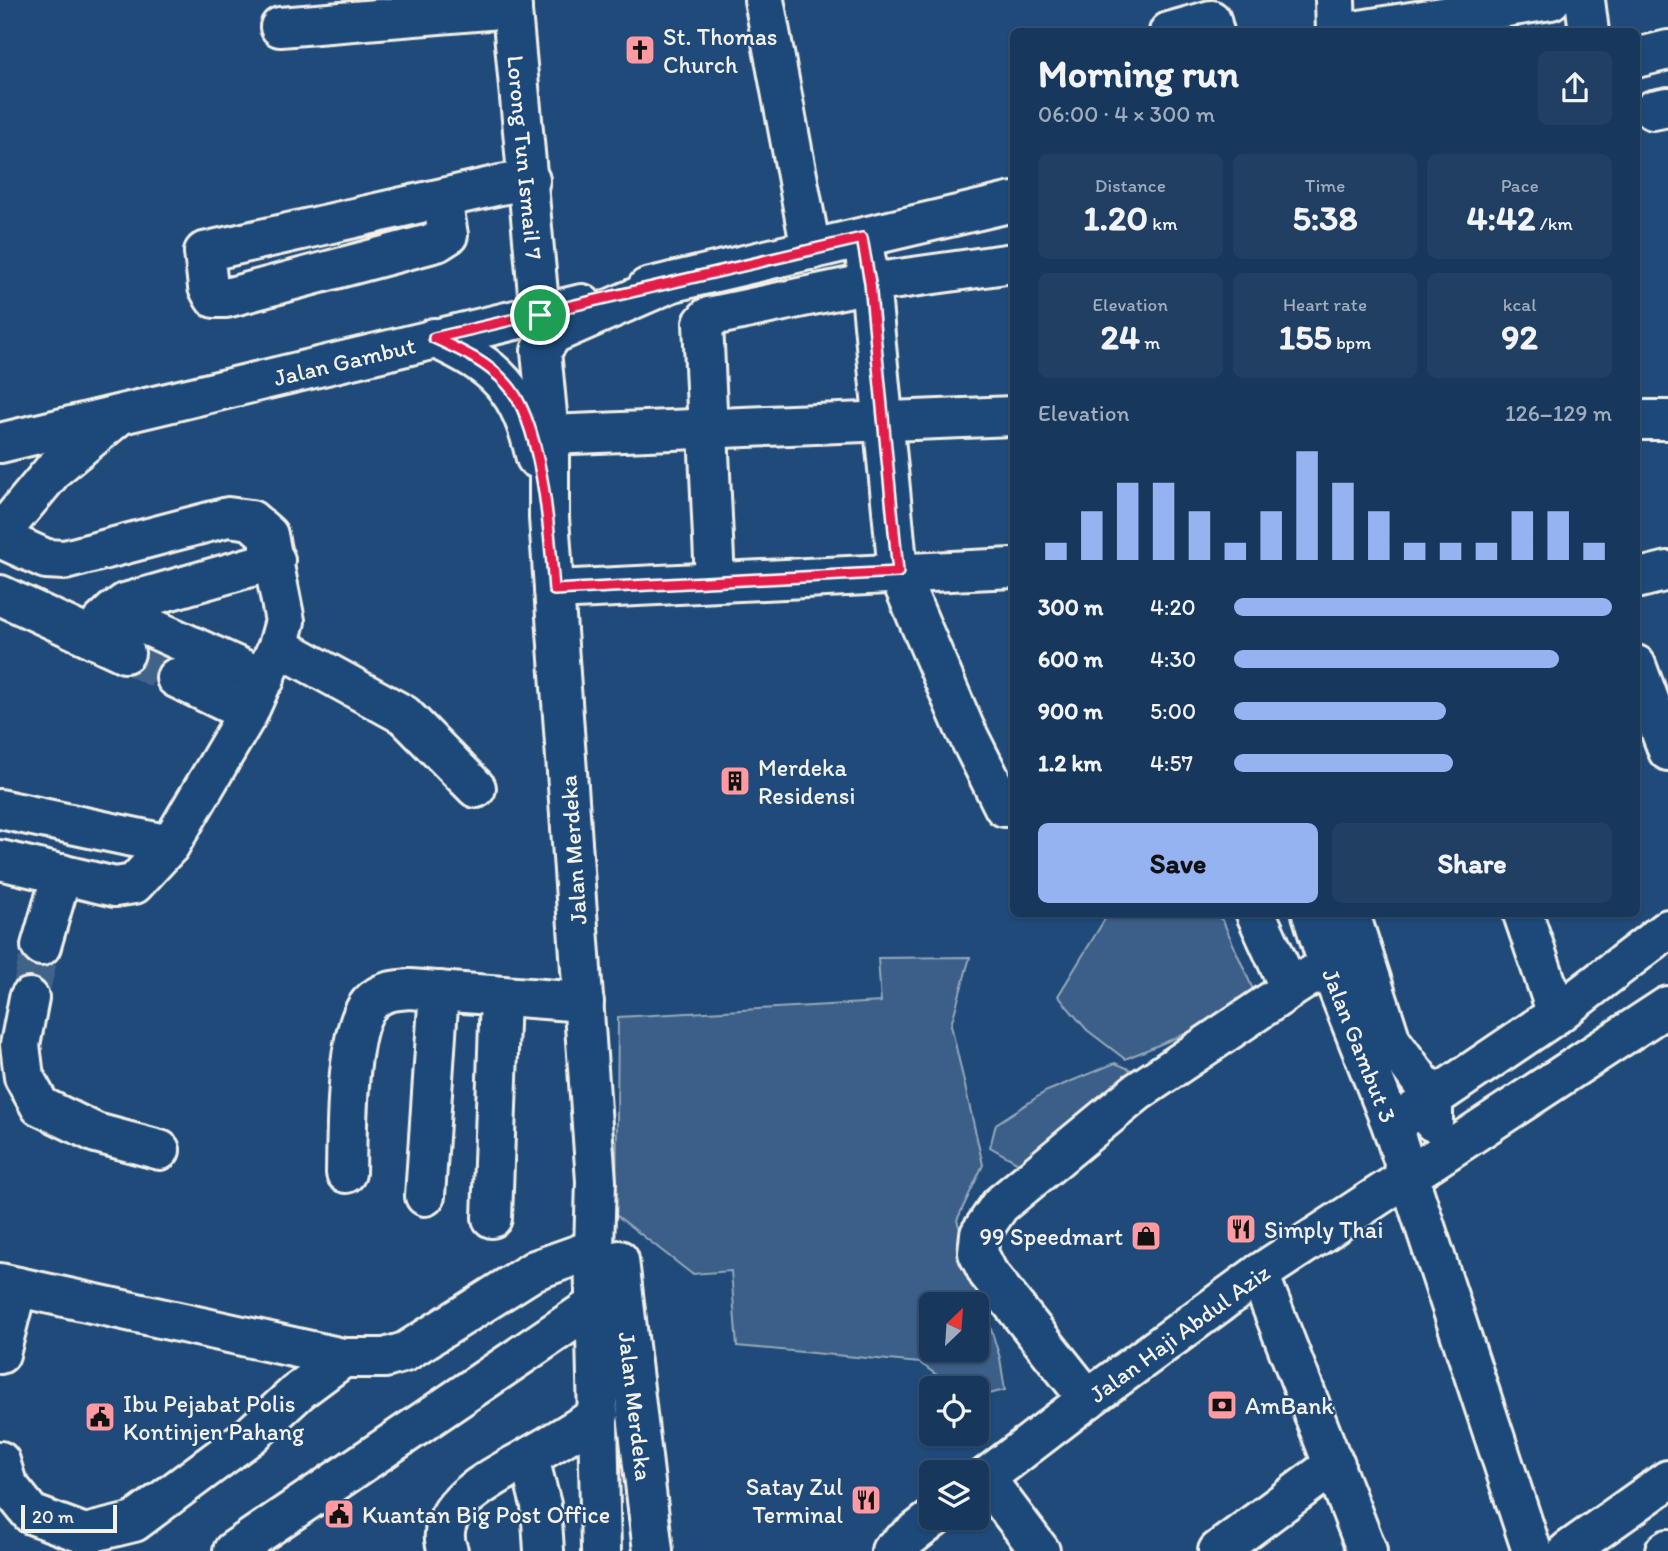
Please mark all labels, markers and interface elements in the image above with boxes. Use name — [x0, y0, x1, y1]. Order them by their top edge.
place label: St. Thomas Church — [663, 22, 778, 79]
church icon: St. Thomas Church — [623, 33, 657, 67]
text: Morning run — [1038, 51, 1239, 97]
button: share — [1538, 51, 1612, 125]
street label: Lorong Tun Ismail 7 — [502, 54, 549, 261]
text: 06:00 · 4 × 300 m — [1038, 100, 1215, 128]
text: Distance — [1095, 174, 1166, 197]
text: Time — [1305, 174, 1345, 197]
text: Pace — [1501, 174, 1539, 197]
text: 1.20 — [1083, 197, 1148, 239]
text: 5:38 — [1292, 197, 1358, 239]
text: 4:42 — [1466, 197, 1535, 239]
text: km — [1148, 212, 1177, 235]
text: /km — [1535, 212, 1573, 235]
pin — [510, 285, 570, 345]
text: Elevation — [1093, 293, 1168, 316]
text: Heart rate — [1283, 293, 1367, 316]
text: kcal — [1503, 293, 1537, 316]
icon: arrive — [521, 296, 559, 334]
text: 24 — [1100, 316, 1140, 358]
text: 155 — [1279, 316, 1332, 358]
text: 92 — [1501, 316, 1538, 358]
street label: Jalan Gambut — [271, 330, 418, 392]
text: m — [1140, 331, 1160, 354]
text: bpm — [1332, 331, 1371, 354]
text: Elevation — [1038, 399, 1129, 427]
text: 126–129 m — [1505, 399, 1612, 427]
text: 300 m — [1038, 593, 1103, 621]
text: 4:20 — [1150, 593, 1196, 621]
text: 600 m — [1038, 645, 1103, 673]
text: 4:30 — [1150, 645, 1196, 673]
text: 900 m — [1038, 697, 1103, 725]
text: 5:00 — [1150, 697, 1196, 725]
text: 1.2 km — [1038, 749, 1102, 777]
text: 4:57 — [1150, 749, 1193, 777]
place label: Merdeka Residensi — [758, 753, 855, 810]
building icon: Merdeka Residensi — [718, 764, 752, 798]
street label: Jalan Merdeka — [553, 774, 593, 926]
button: Save — [1038, 823, 1318, 903]
button: Share — [1332, 823, 1612, 903]
street label: Jalan Gambut 3 — [1317, 964, 1404, 1127]
restaurant icon: Simply Thai — [1224, 1212, 1258, 1246]
place label: Simply Thai — [1264, 1215, 1383, 1244]
shop icon: 99 Speedmart — [1129, 1219, 1163, 1253]
place label: 99 Speedmart — [979, 1222, 1123, 1251]
street label: Jalan Haji Abdul Aziz — [1083, 1257, 1275, 1408]
north arrow — [919, 1292, 989, 1362]
map controls — [919, 1292, 989, 1530]
street label: Jalan Merdeka — [613, 1330, 659, 1482]
button: locate — [919, 1376, 989, 1446]
bank icon: AmBank — [1205, 1388, 1239, 1422]
place label: Ibu Pejabat Polis Kontinjen Pahang — [123, 1389, 305, 1446]
place label: AmBank — [1245, 1391, 1334, 1420]
public building icon: Ibu Pejabat Polis Kontinjen Pahang — [83, 1400, 117, 1434]
button: layers — [919, 1460, 989, 1530]
place label: Satay Zul Terminal — [746, 1472, 843, 1529]
restaurant icon: Satay Zul Terminal — [849, 1483, 883, 1517]
public building icon: Kuantan Big Post Office — [322, 1497, 356, 1531]
place label: Kuantan Big Post Office — [362, 1500, 610, 1529]
scale bar — [21, 1502, 117, 1534]
text: 20 m — [32, 1505, 74, 1528]

